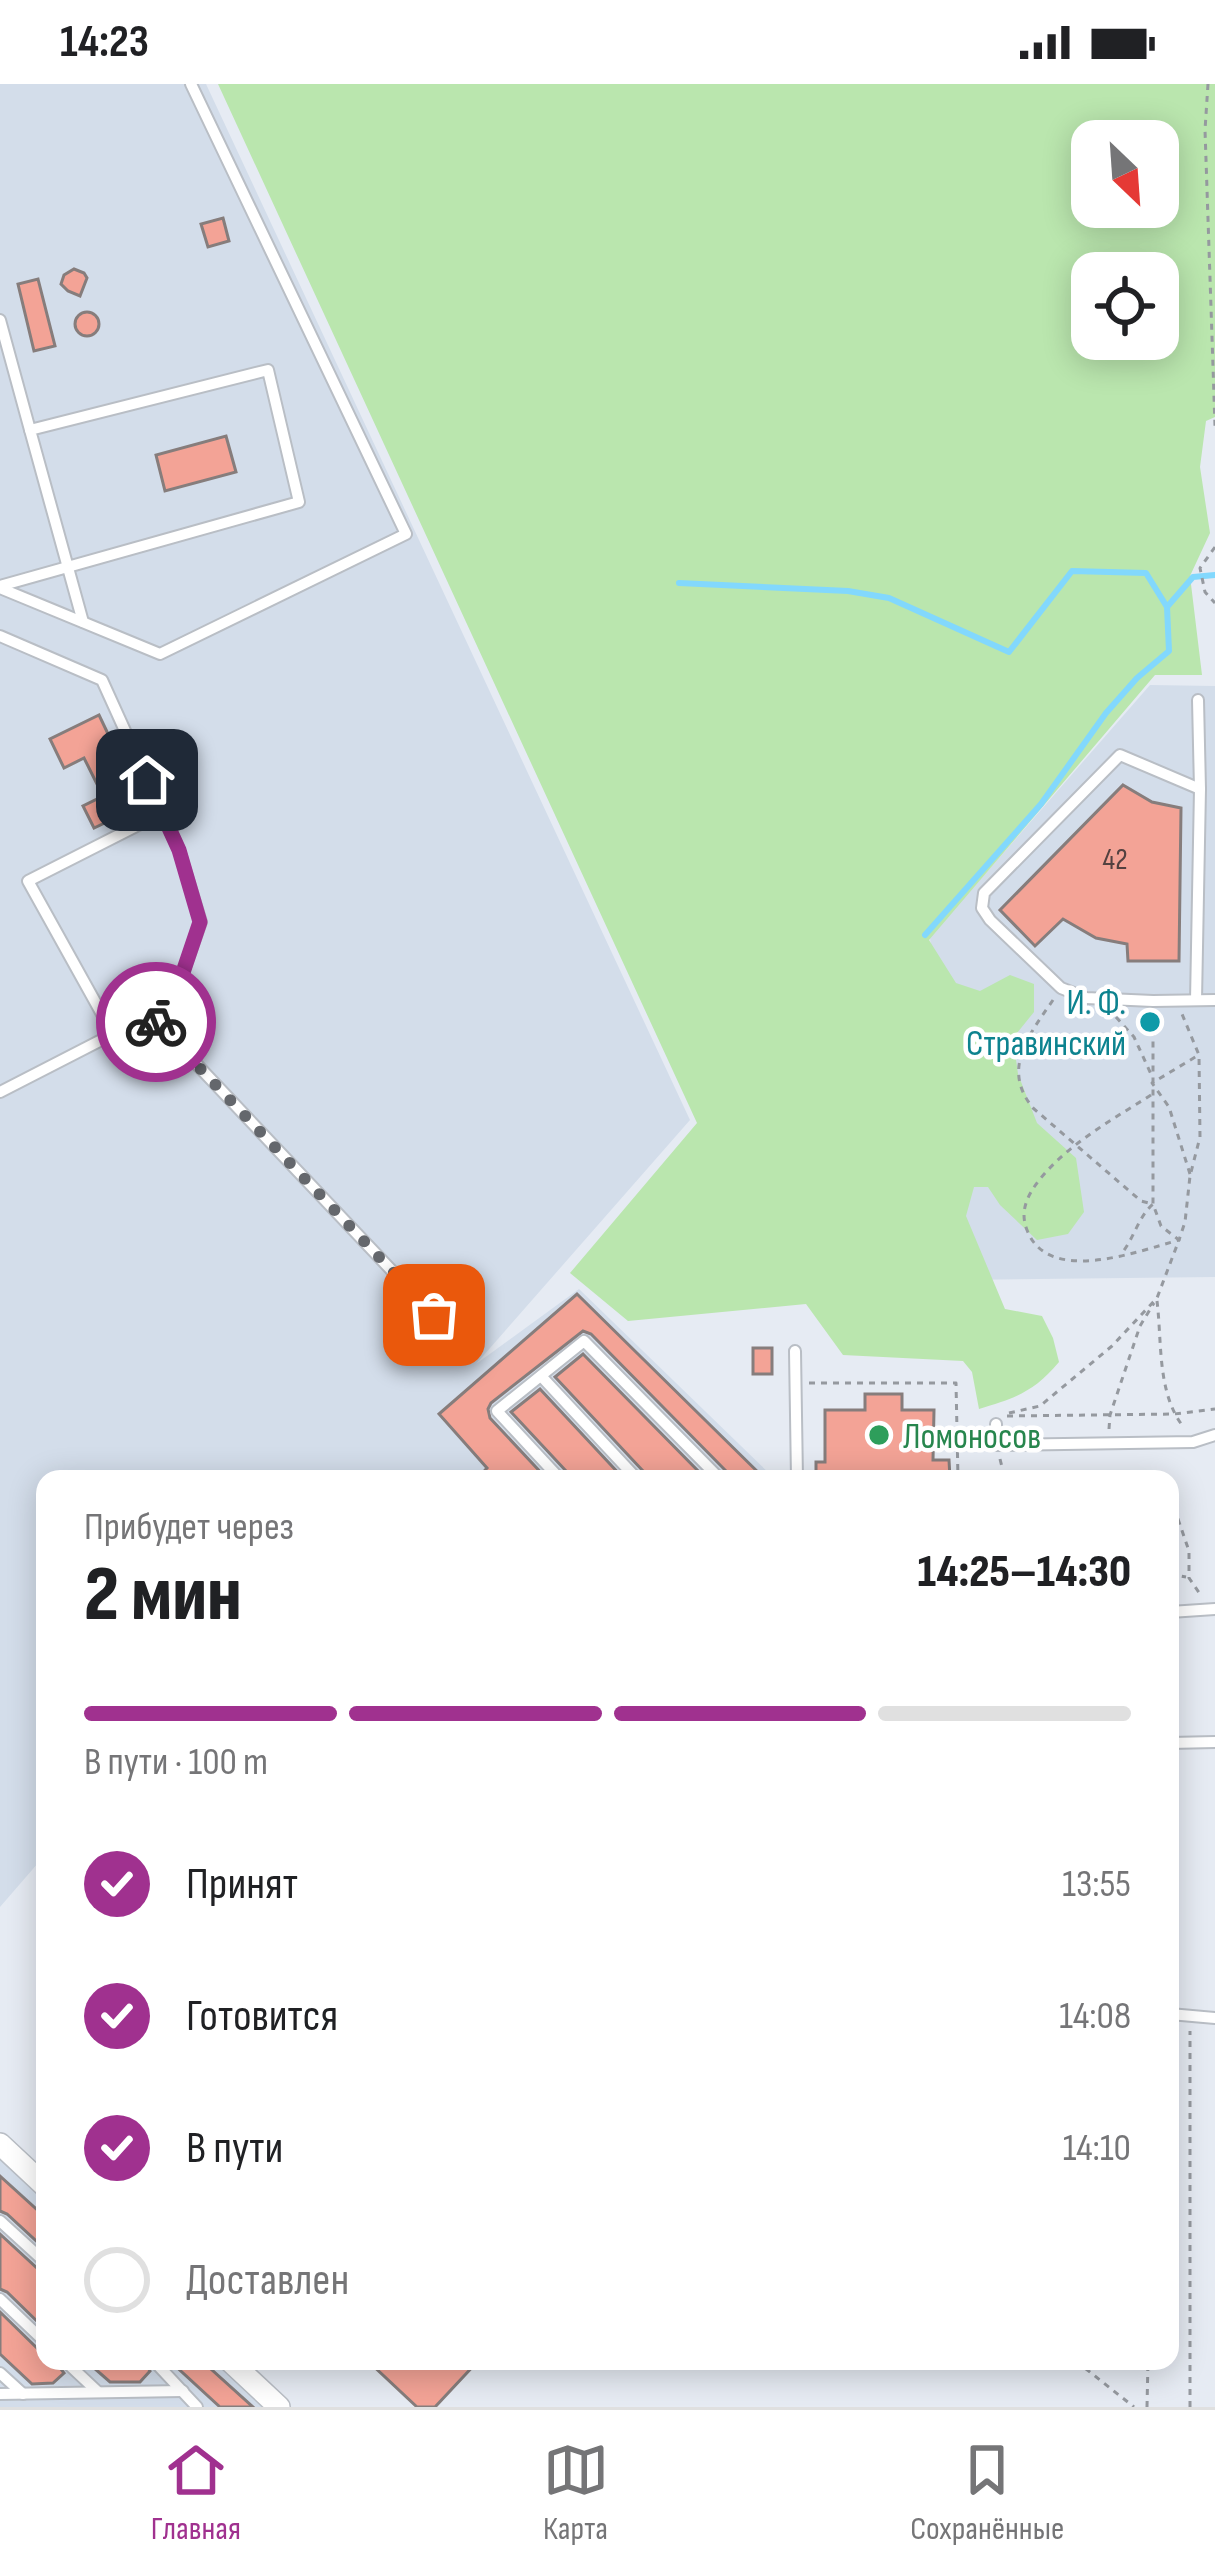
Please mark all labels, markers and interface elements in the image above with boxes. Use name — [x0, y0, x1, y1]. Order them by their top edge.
text: 14:23 — [60, 15, 149, 70]
north arrow — [1071, 120, 1179, 228]
map controls — [1071, 120, 1179, 360]
button: locate — [1071, 252, 1179, 360]
pin — [96, 729, 198, 831]
icon: home — [114, 747, 180, 813]
house number: 42 — [1102, 842, 1128, 878]
courier — [96, 962, 216, 1082]
place label: И. Ф. Стравинский — [966, 982, 1126, 1066]
icon: bike — [123, 989, 189, 1055]
marker: И. Ф. Стравинский — [1137, 1009, 1163, 1035]
pin — [383, 1264, 485, 1366]
icon: bag — [401, 1282, 467, 1348]
place label: Ломоносов — [903, 1416, 1041, 1459]
marker: Ломоносов — [866, 1422, 892, 1448]
text: Прибудет через — [84, 1504, 294, 1551]
text: 14:25–14:30 — [918, 1545, 1131, 1600]
text: 2 мин — [84, 1549, 242, 1642]
text: В пути · 100 m — [84, 1739, 268, 1786]
icon: check — [84, 1851, 150, 1917]
text: Принят — [186, 1857, 298, 1912]
text: 13:55 — [1062, 1861, 1131, 1908]
icon: check — [84, 1983, 150, 2049]
text: Готовится — [186, 1989, 338, 2044]
text: 14:08 — [1059, 1993, 1131, 2040]
icon: check — [84, 2115, 150, 2181]
text: В пути — [186, 2121, 283, 2176]
text: 14:10 — [1063, 2125, 1131, 2172]
text: Доставлен — [186, 2253, 349, 2308]
tab: Главная — [151, 2437, 241, 2549]
tab: Карта — [543, 2437, 609, 2549]
tab: Сохранённые — [910, 2437, 1064, 2549]

